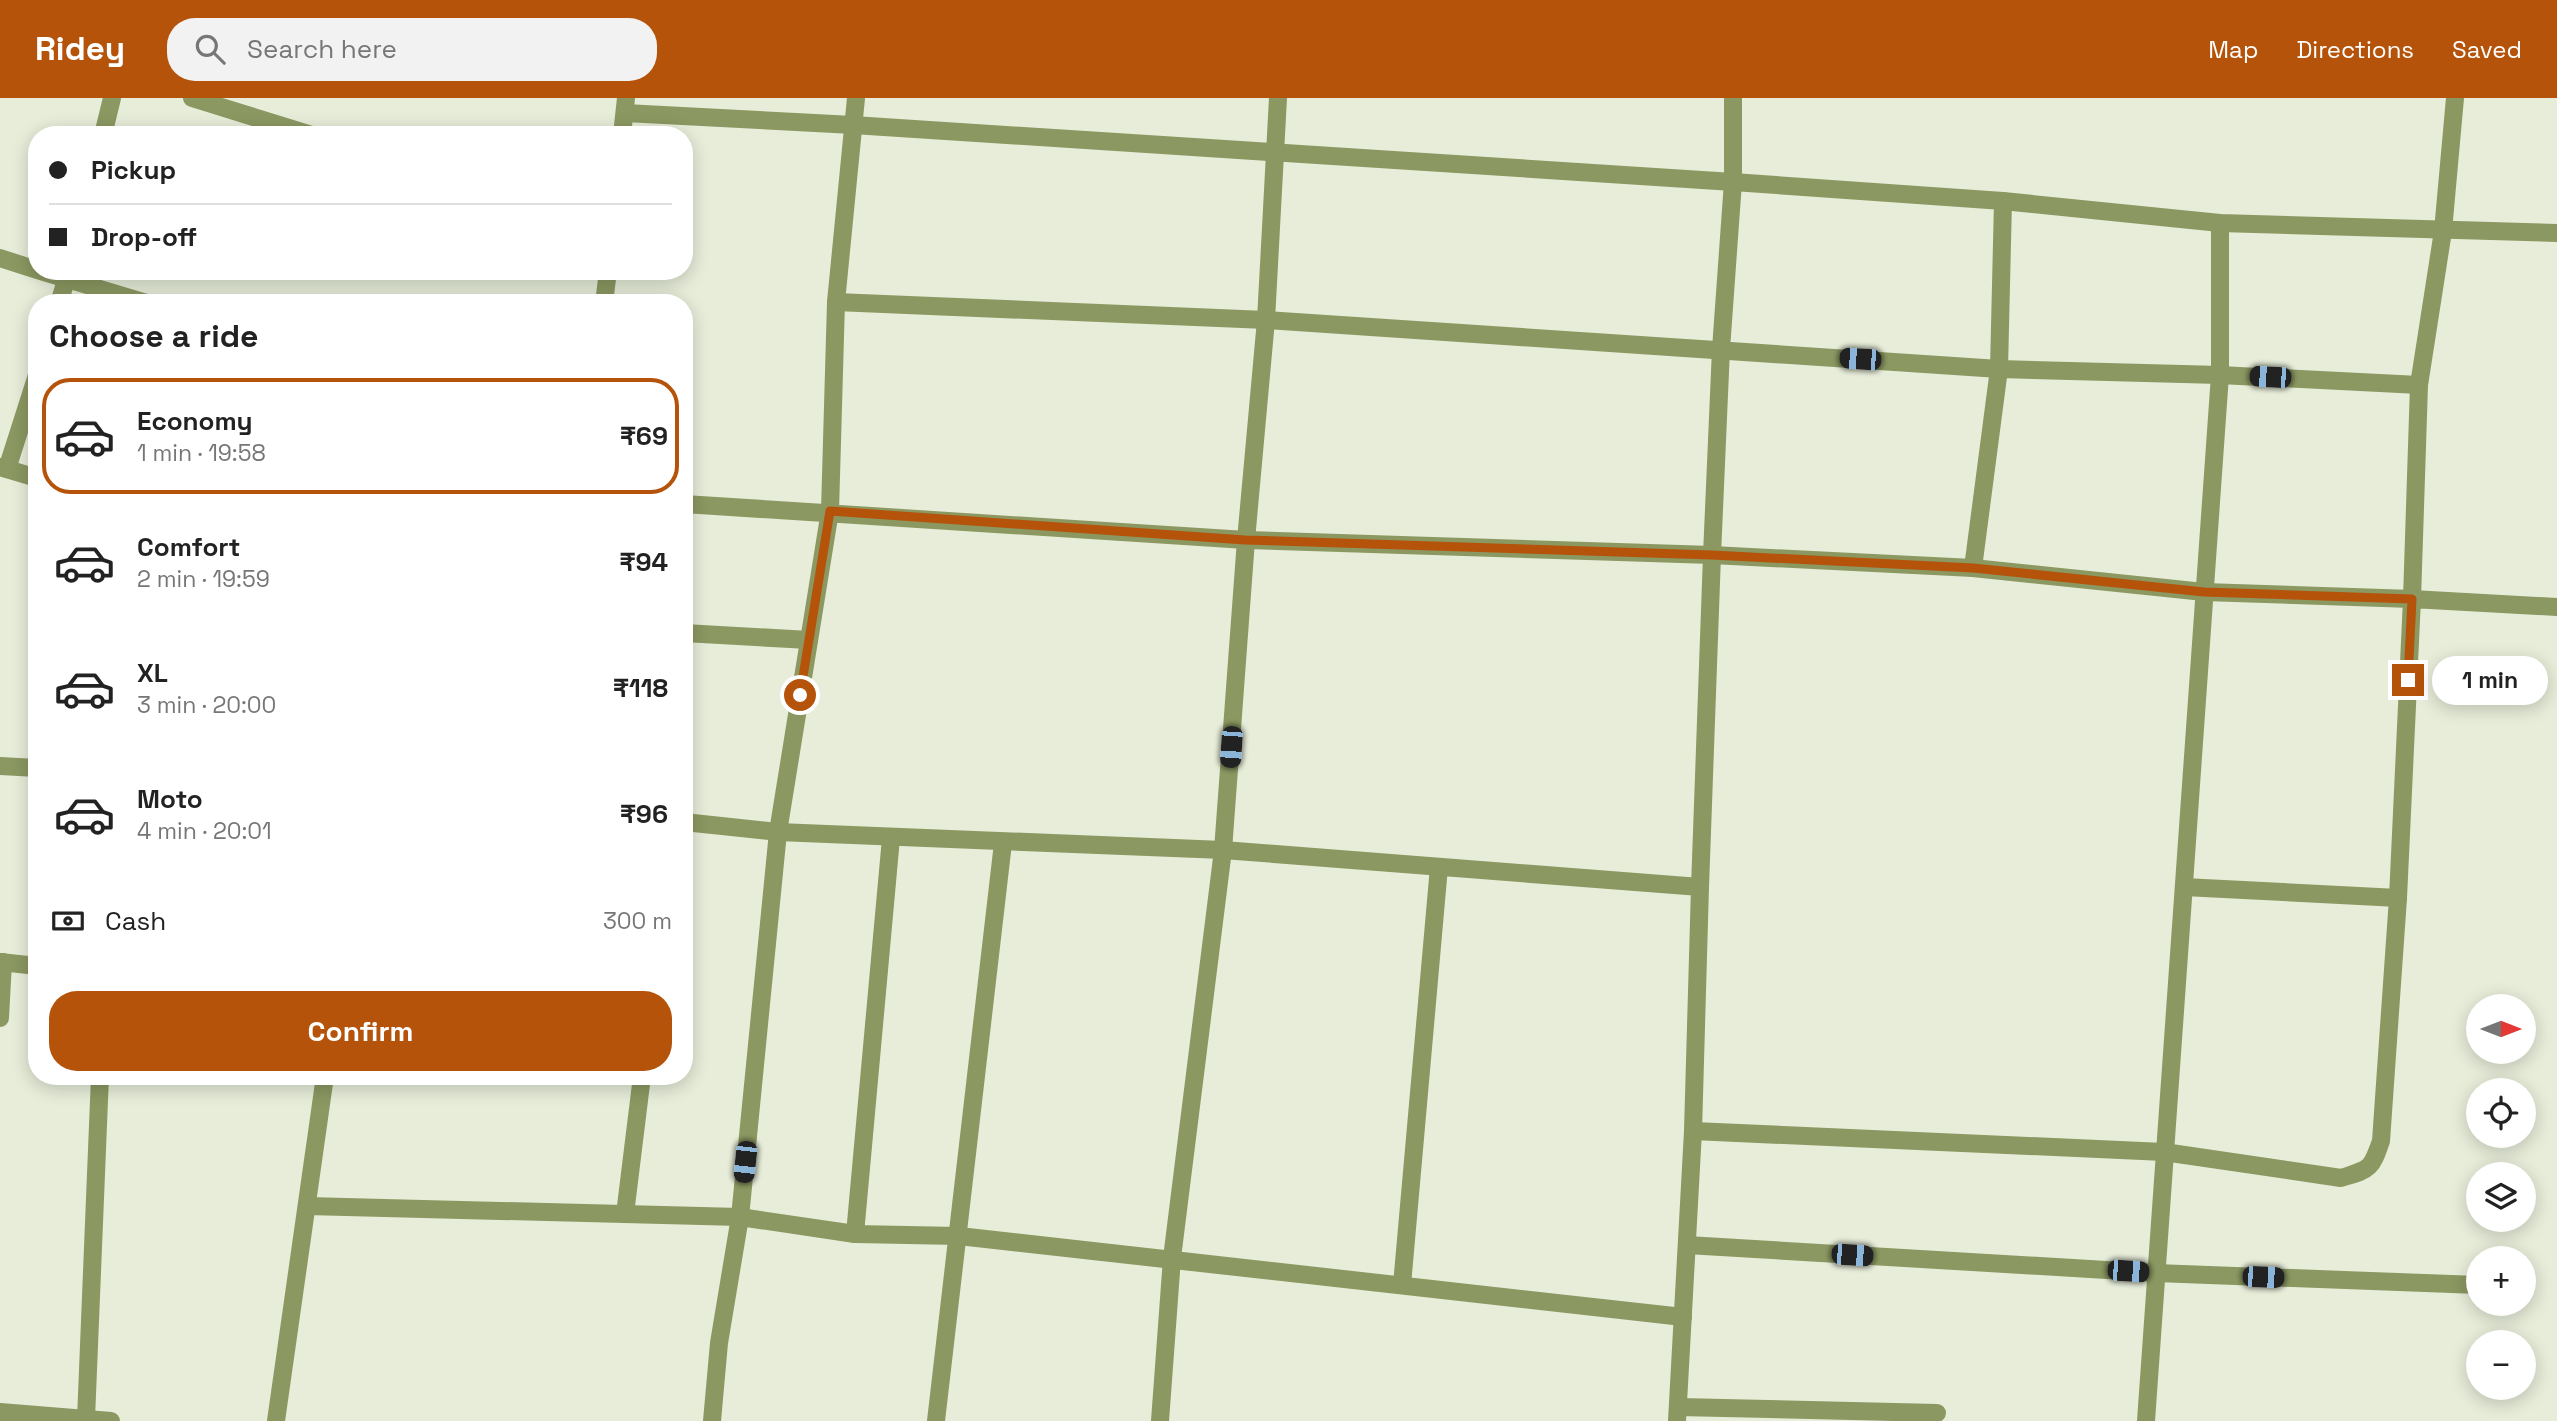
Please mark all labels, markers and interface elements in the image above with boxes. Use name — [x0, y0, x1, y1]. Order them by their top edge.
search box — [167, 18, 657, 81]
text: Ridey — [35, 28, 125, 70]
icon: search — [191, 30, 229, 68]
text: Search here — [247, 32, 397, 66]
text: Map — [2208, 34, 2258, 65]
text: Directions — [2296, 34, 2414, 65]
text: Saved — [2452, 34, 2522, 65]
text: Pickup — [91, 153, 176, 187]
text: Drop-off — [91, 220, 197, 254]
text: Choose a ride — [49, 316, 259, 356]
car — [1839, 347, 1882, 371]
car — [2249, 365, 2292, 389]
text: Economy — [137, 404, 253, 438]
icon: car — [53, 405, 116, 468]
text: ₹69 — [620, 419, 668, 453]
text: 1 min · 19:58 — [137, 438, 266, 468]
text: Comfort — [137, 530, 240, 564]
icon: car — [53, 531, 116, 594]
text: ₹94 — [619, 545, 668, 579]
text: 2 min · 19:59 — [137, 564, 270, 594]
text: XL — [137, 656, 168, 690]
callout: 1 min — [2432, 656, 2548, 704]
icon: car — [53, 657, 116, 720]
route end — [2392, 664, 2424, 696]
text: 1 min — [2462, 665, 2518, 695]
text: ₹118 — [613, 671, 668, 705]
route start — [784, 679, 816, 711]
text: 3 min · 20:00 — [137, 690, 276, 720]
car — [1220, 725, 1243, 769]
text: Moto — [137, 782, 203, 816]
icon: car — [53, 783, 116, 846]
text: ₹96 — [620, 797, 668, 831]
text: 4 min · 20:01 — [137, 816, 272, 846]
icon: cash — [49, 902, 87, 940]
text: Cash — [105, 904, 166, 938]
text: 300 m — [603, 906, 672, 936]
button: Confirm — [49, 991, 672, 1071]
north arrow — [2466, 994, 2536, 1064]
map controls — [2466, 994, 2536, 1400]
button: locate — [2466, 1078, 2536, 1148]
car — [733, 1140, 758, 1184]
button: layers — [2466, 1162, 2536, 1232]
car — [1831, 1243, 1874, 1267]
button: + — [2466, 1246, 2536, 1316]
car — [2107, 1259, 2150, 1283]
car — [2242, 1266, 2285, 1288]
button: − — [2466, 1330, 2536, 1400]

